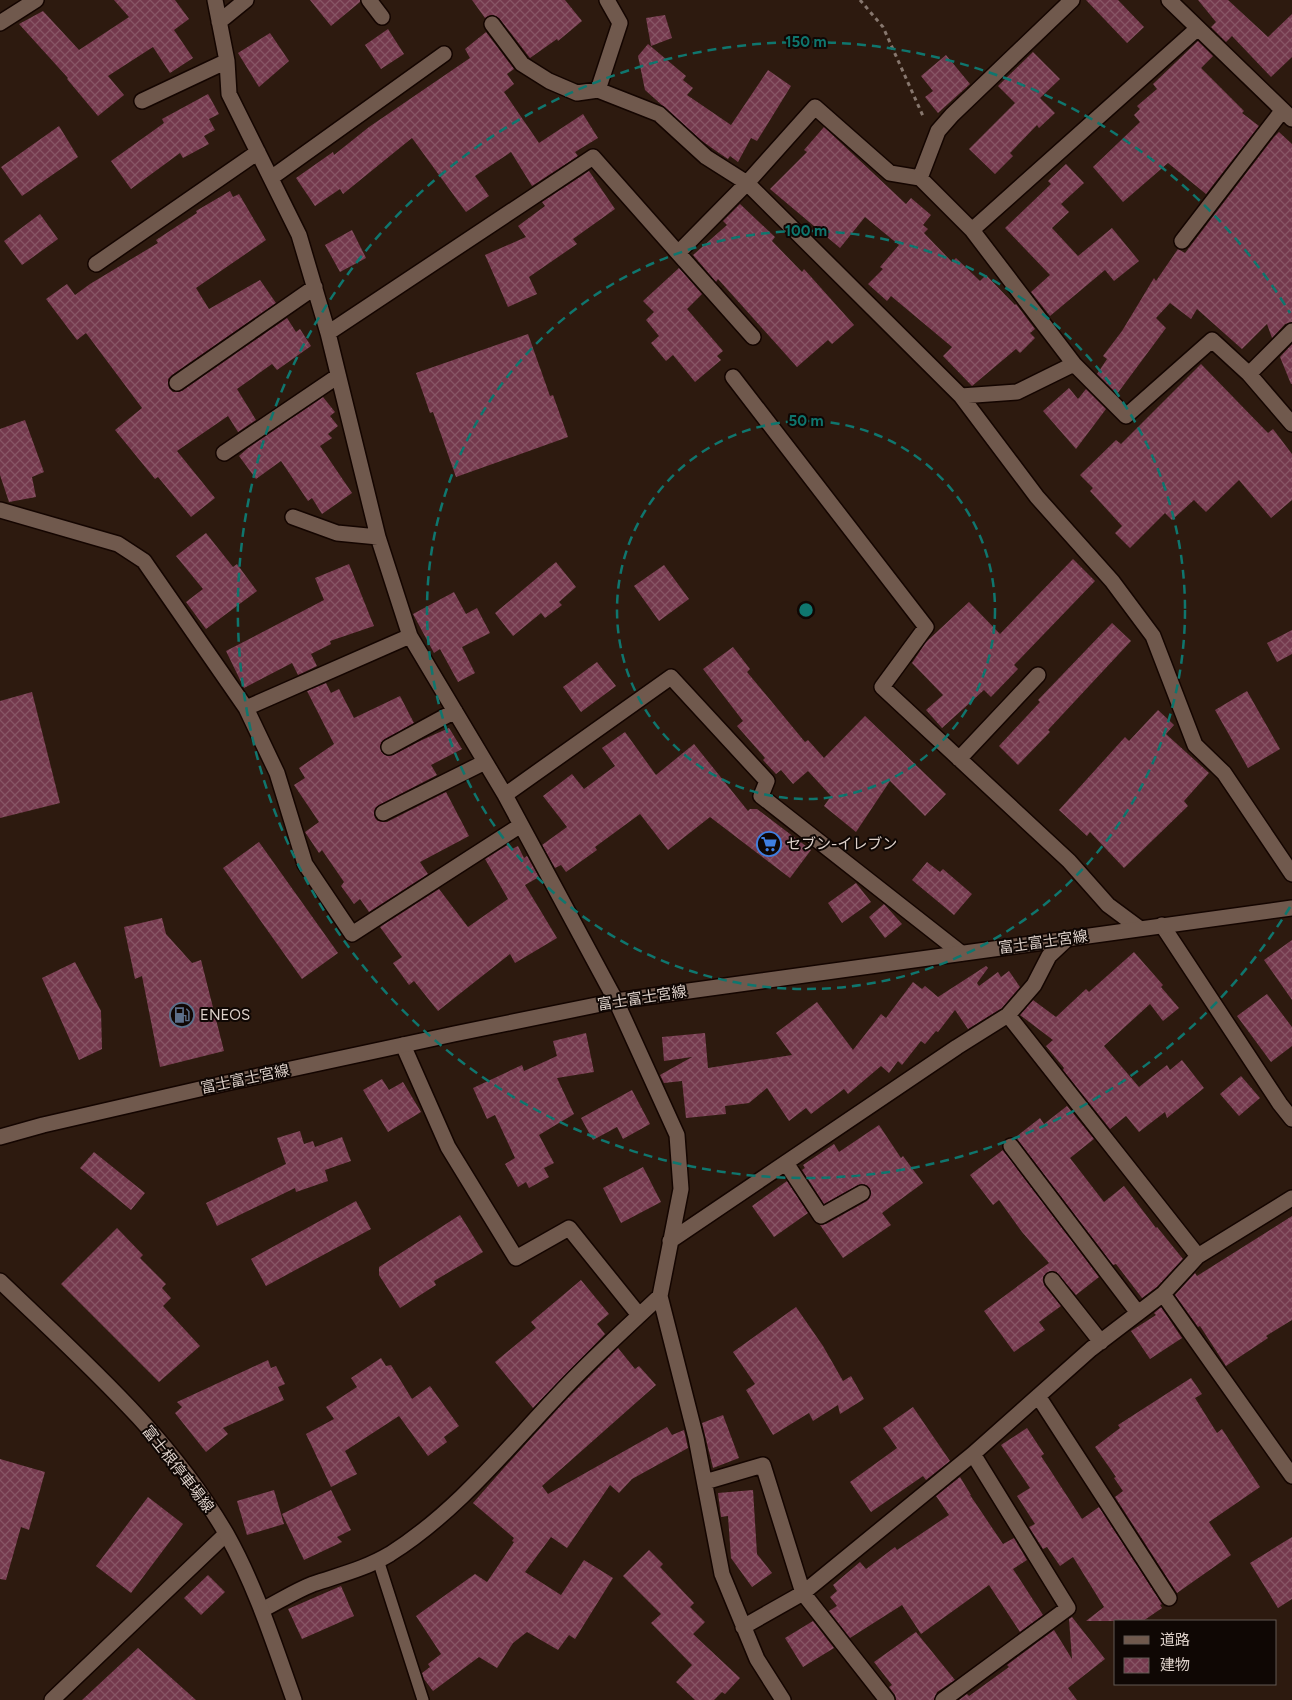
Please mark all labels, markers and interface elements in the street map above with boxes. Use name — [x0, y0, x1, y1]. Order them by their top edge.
text: 150 m — [785, 33, 827, 51]
text: 100 m — [785, 222, 827, 240]
text: 50 m — [788, 412, 824, 430]
centre of rings — [797, 601, 815, 619]
supermarket icon: セブン-イレブン — [756, 831, 782, 857]
place label: セブン-イレブン — [786, 835, 897, 853]
street label: 富士富士宮線 — [997, 927, 1089, 957]
street label: 富士富士宮線 — [596, 982, 688, 1014]
fuel station icon: ENEOS — [169, 1002, 195, 1028]
place label: ENEOS — [200, 1006, 250, 1024]
street label: 富士富士宮線 — [199, 1061, 291, 1097]
street label: 富士根停車場線 — [139, 1422, 217, 1516]
legend — [1114, 1620, 1277, 1685]
text: 道路 — [1160, 1631, 1190, 1649]
text: 建物 — [1160, 1656, 1190, 1674]

